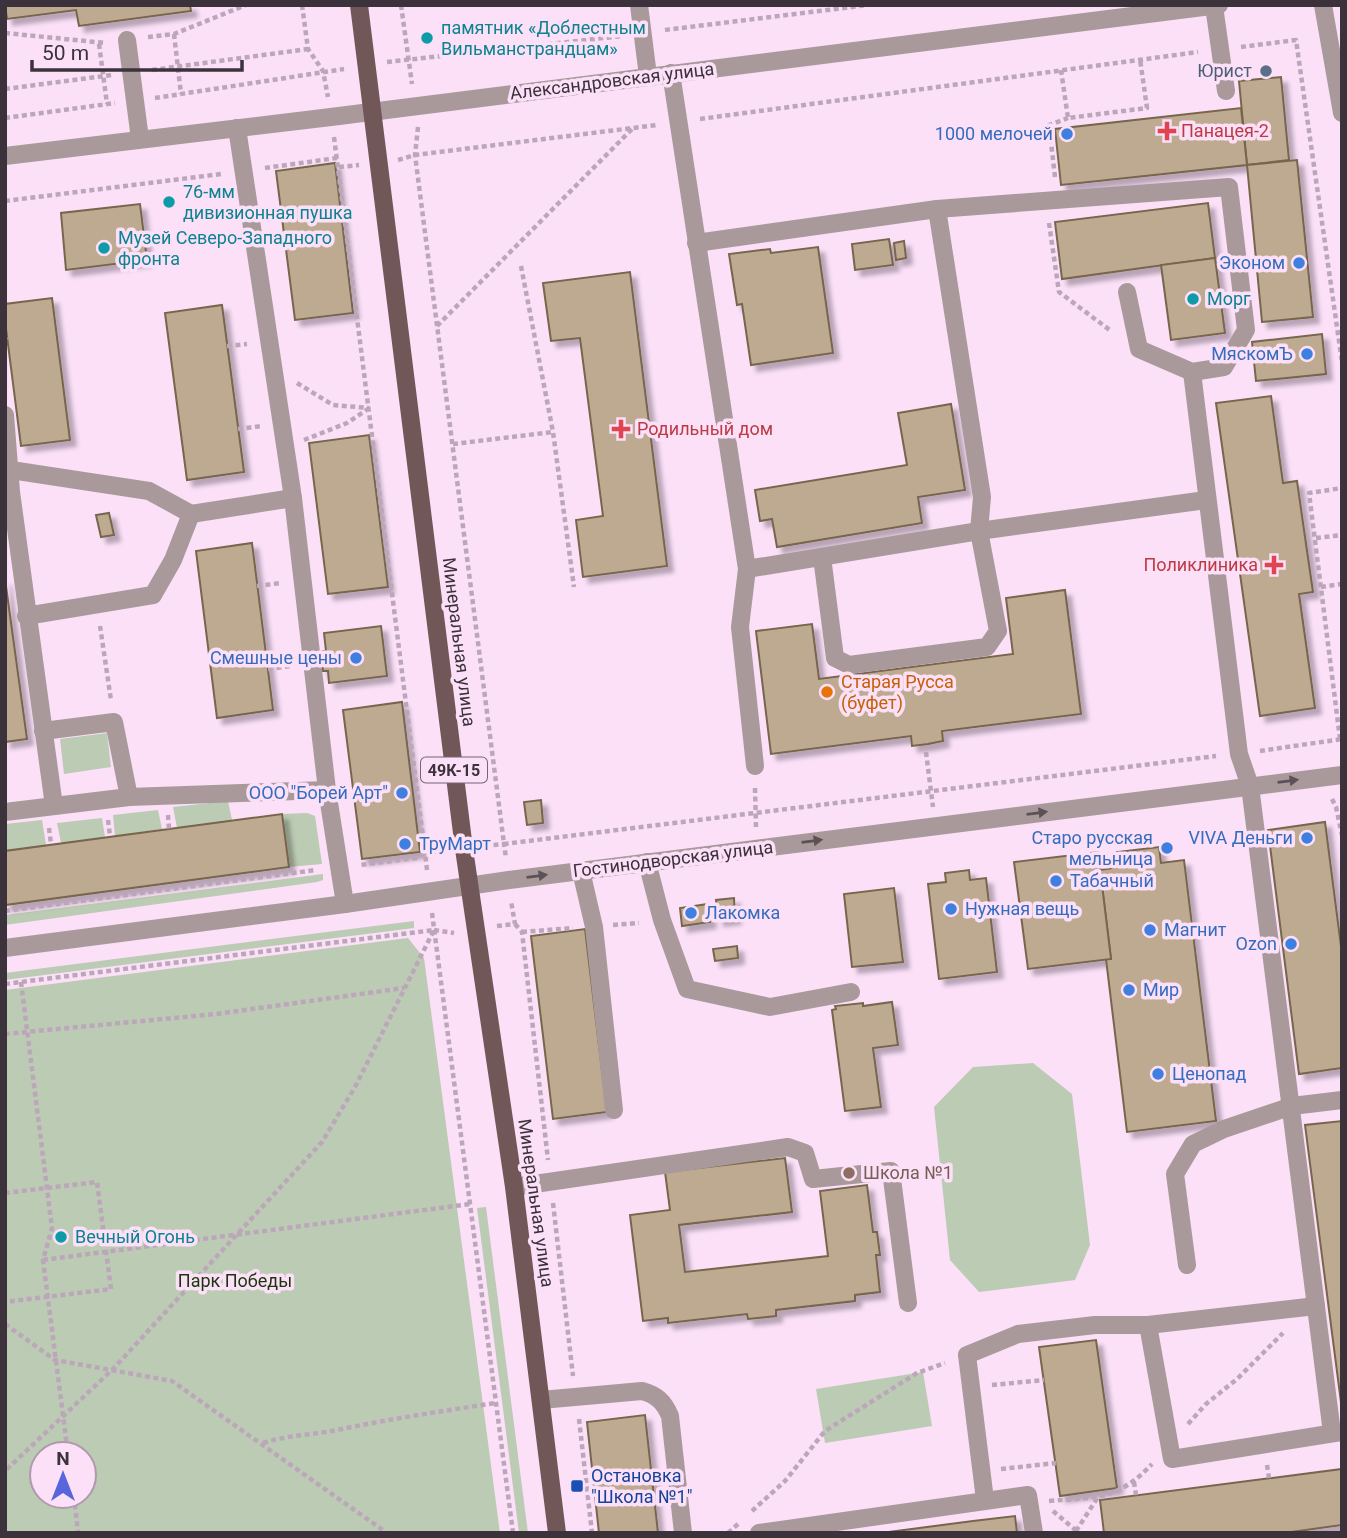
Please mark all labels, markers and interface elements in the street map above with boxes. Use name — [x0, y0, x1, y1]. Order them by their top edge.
place label: памятник «Доблестным Вильманстрандцам» — [441, 17, 646, 59]
scale bar — [32, 28, 242, 72]
marker: памятник «Доблестным Вильманстрандцам» — [419, 30, 435, 46]
text: 50 m — [42, 41, 89, 65]
street label: Александровская улица — [509, 58, 715, 103]
place label: Юрист — [1197, 60, 1252, 81]
marker: Юрист — [1258, 63, 1274, 79]
place label: Панацея-2 — [1181, 120, 1269, 141]
place label: 1000 мелочей — [935, 123, 1053, 144]
marker: Панацея-2 — [1159, 123, 1175, 139]
marker: 1000 мелочей — [1059, 126, 1075, 142]
place label: 76-мм дивизионная пушка — [183, 181, 353, 223]
marker: 76-мм дивизионная пушка — [161, 194, 177, 210]
place label: Музей Северо-Западного фронта — [118, 227, 332, 269]
marker: Музей Северо-Западного фронта — [96, 240, 112, 256]
place label: Эконом — [1219, 252, 1285, 273]
marker: Эконом — [1291, 255, 1307, 271]
place label: Морг — [1207, 288, 1251, 309]
marker: Морг — [1185, 291, 1201, 307]
place label: МяскомЪ — [1211, 343, 1293, 364]
marker: МяскомЪ — [1299, 346, 1315, 362]
place label: Родильный дом — [637, 418, 773, 439]
marker: Родильный дом — [611, 419, 631, 439]
place label: Поликлиника — [1143, 554, 1258, 575]
marker: Поликлиника — [1264, 555, 1284, 575]
street label: Минеральная улица — [439, 556, 480, 728]
place label: Смешные цены — [210, 647, 342, 668]
marker: Смешные цены — [348, 650, 364, 666]
place label: Старая Русса (буфет) — [841, 671, 954, 714]
marker: Старая Русса (буфет) — [819, 684, 835, 700]
road number: 49К-15 — [421, 758, 487, 782]
one-way arrow — [1277, 776, 1299, 787]
place label: ООО "Борей Арт" — [249, 782, 388, 803]
marker: ООО "Борей Арт" — [394, 785, 410, 801]
one-way arrow — [1027, 807, 1049, 818]
place label: Старо русская мельница — [1031, 827, 1153, 869]
place label: VIVA Деньги — [1188, 827, 1293, 848]
marker: VIVA Деньги — [1299, 830, 1315, 846]
place label: ТруМарт — [419, 833, 491, 854]
marker: ТруМарт — [397, 836, 413, 852]
street label: Гостинодворская улица — [572, 836, 774, 881]
one-way arrow — [801, 836, 823, 847]
marker: Старо русская мельница — [1159, 840, 1175, 856]
place label: Табачный — [1070, 870, 1154, 891]
one-way arrow — [527, 871, 549, 882]
marker: Табачный — [1048, 873, 1064, 889]
place label: Нужная вещь — [965, 898, 1079, 919]
marker: Нужная вещь — [943, 901, 959, 917]
place label: Лакомка — [705, 902, 780, 923]
marker: Лакомка — [683, 905, 699, 921]
place label: Магнит — [1164, 919, 1227, 940]
marker: Магнит — [1142, 922, 1158, 938]
place label: Ozon — [1236, 933, 1277, 954]
marker: Ozon — [1283, 936, 1299, 952]
place label: Мир — [1143, 979, 1179, 1000]
marker: Мир — [1121, 982, 1137, 998]
place label: Ценопад — [1172, 1063, 1247, 1084]
marker: Ценопад — [1150, 1066, 1166, 1082]
street label: Минеральная улица — [514, 1117, 559, 1289]
place label: Школа №1 — [863, 1162, 953, 1183]
marker: Школа №1 — [841, 1165, 857, 1181]
place label: Вечный Огонь — [75, 1226, 195, 1247]
marker: Вечный Огонь — [53, 1229, 69, 1245]
park label: Парк Победы — [178, 1270, 292, 1291]
north arrow — [28, 1440, 98, 1510]
text: N — [56, 1447, 70, 1470]
place label: Остановка "Школа №1" — [591, 1465, 692, 1507]
marker: Остановка "Школа №1" — [569, 1478, 585, 1494]

